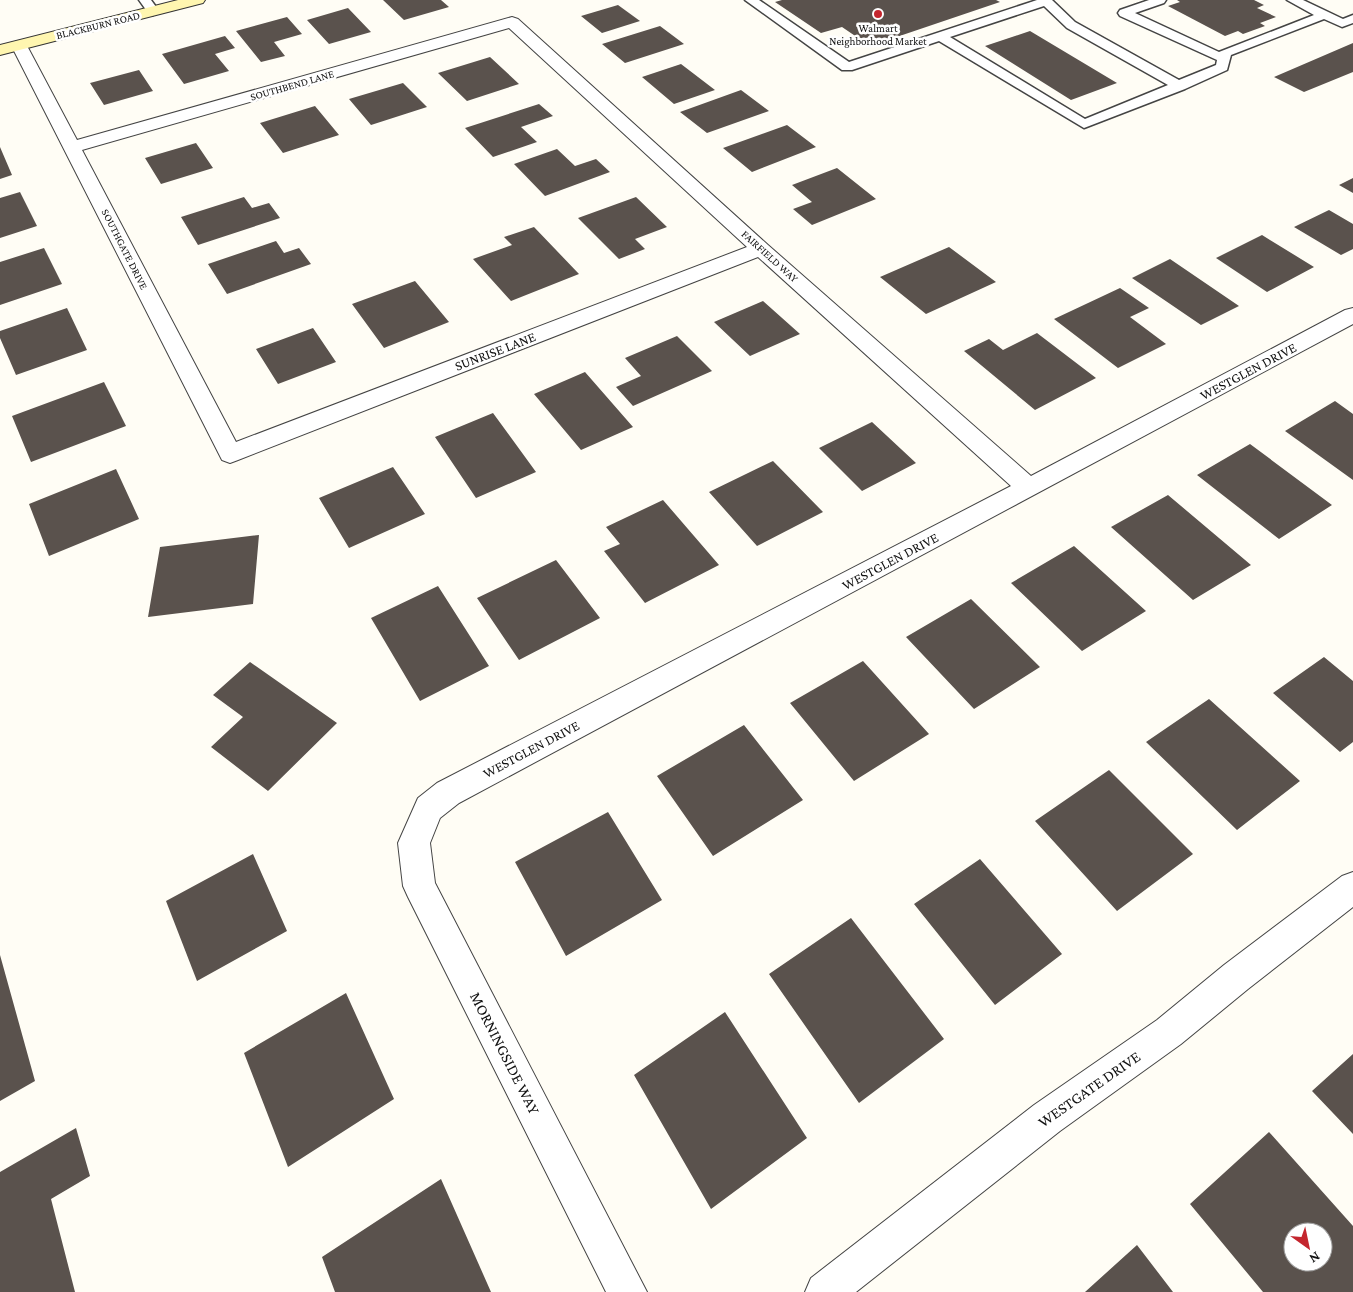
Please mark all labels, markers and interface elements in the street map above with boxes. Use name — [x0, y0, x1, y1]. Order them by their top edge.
marker: Walmart Neighborhood Market — [872, 8, 884, 20]
street label: BLACKBURN ROAD — [55, 9, 141, 41]
place label: Walmart Neighborhood Market — [829, 22, 927, 48]
street label: SOUTHBEND LANE — [249, 67, 335, 103]
street label: SOUTHGATE DRIVE — [100, 207, 150, 291]
street label: FAIRFIELD WAY — [739, 228, 801, 285]
street label: SUNRISE LANE — [452, 328, 538, 374]
street label: WESTGLEN DRIVE — [1197, 339, 1299, 403]
street label: WESTGLEN DRIVE — [839, 529, 941, 593]
street label: WESTGLEN DRIVE — [480, 717, 582, 781]
street label: MORNINGSIDE WAY — [467, 989, 543, 1117]
street label: WESTGATE DRIVE — [1035, 1047, 1144, 1131]
north arrow — [1283, 1222, 1333, 1272]
text: N — [1306, 1249, 1323, 1267]

